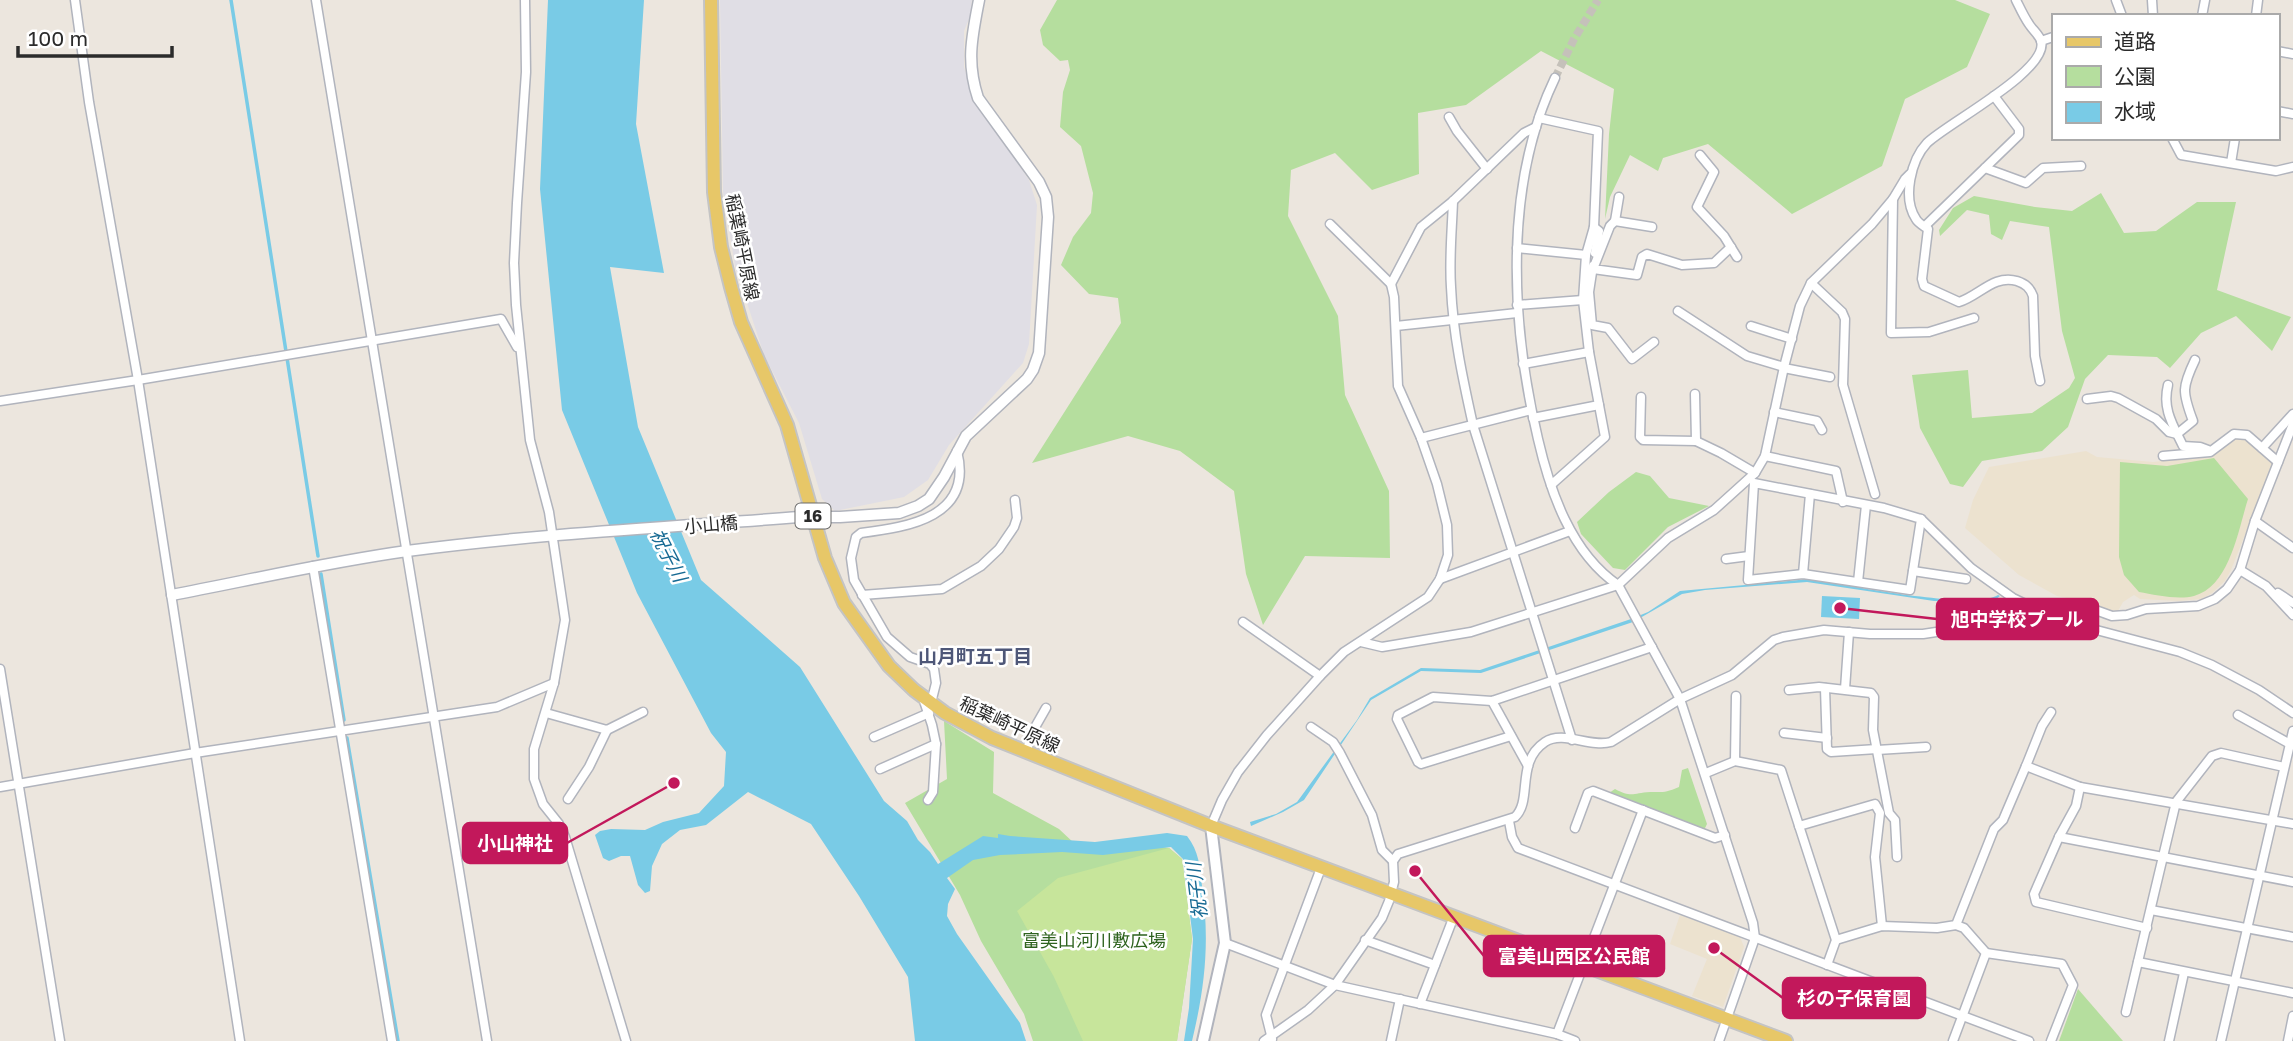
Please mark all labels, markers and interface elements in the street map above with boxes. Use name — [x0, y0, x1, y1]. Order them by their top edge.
scale bar — [18, 14, 172, 58]
legend — [2052, 14, 2279, 140]
text: 100 m — [28, 25, 88, 51]
text: 道路 — [2114, 28, 2156, 54]
text: 公園 — [2114, 63, 2156, 89]
text: 水域 — [2114, 98, 2156, 124]
street label: 稲葉崎平原線 — [722, 192, 764, 302]
road number: 16 — [796, 503, 830, 528]
street label: 小山橋 — [683, 511, 739, 537]
water label: 祝子川 — [646, 524, 693, 587]
callout: 旭中学校プール — [1937, 599, 2098, 639]
text: 旭中学校プール — [1950, 607, 2084, 630]
district label: 山月町五丁目 — [918, 644, 1032, 667]
street label: 稲葉崎平原線 — [956, 691, 1064, 757]
callout: 小山神社 — [463, 823, 567, 863]
text: 小山神社 — [477, 831, 553, 854]
water label: 祝子川 — [1181, 859, 1211, 921]
park label: 富美山河川敷広場 — [1022, 929, 1166, 951]
callout: 富美山西区公民館 — [1484, 936, 1664, 976]
text: 富美山西区公民館 — [1498, 944, 1650, 967]
callout: 杉の子保育園 — [1783, 978, 1925, 1018]
text: 杉の子保育園 — [1797, 986, 1911, 1009]

